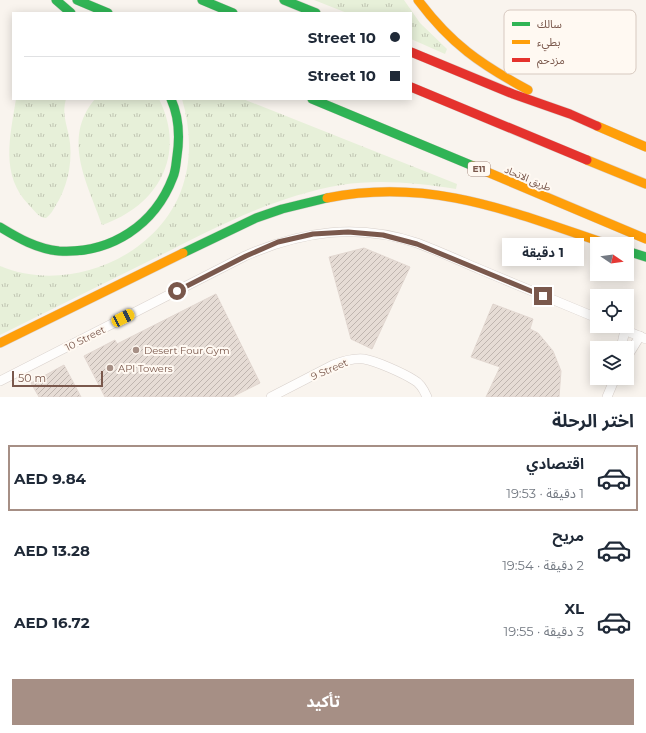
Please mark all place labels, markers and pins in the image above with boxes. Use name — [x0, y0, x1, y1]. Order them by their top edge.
place label: Desert Four Gym — [144, 344, 230, 357]
marker: Desert Four Gym — [131, 345, 141, 355]
place label: API Towers — [118, 362, 173, 375]
marker: API Towers — [105, 363, 115, 373]

